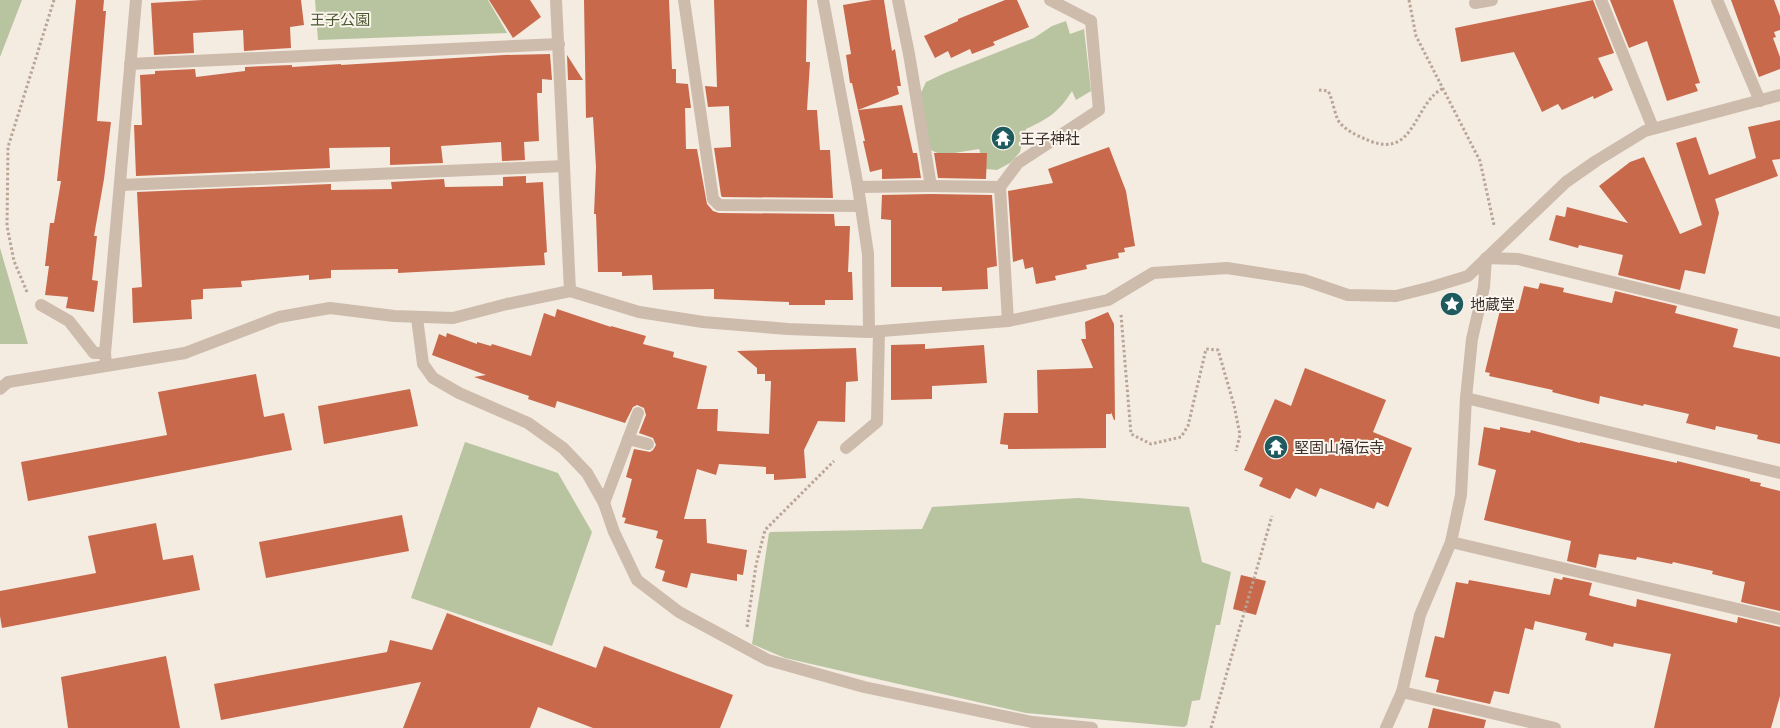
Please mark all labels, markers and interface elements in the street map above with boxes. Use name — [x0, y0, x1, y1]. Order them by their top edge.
park label: 王子公園 — [310, 10, 370, 28]
temple icon: 王子神社 — [990, 125, 1016, 151]
place label: 王子神社 — [1020, 129, 1080, 147]
place icon: 地蔵堂 — [1439, 291, 1465, 317]
place label: 地蔵堂 — [1470, 295, 1515, 313]
temple icon: 堅固山福伝寺 — [1263, 434, 1289, 460]
place label: 堅固山福伝寺 — [1294, 438, 1384, 456]

